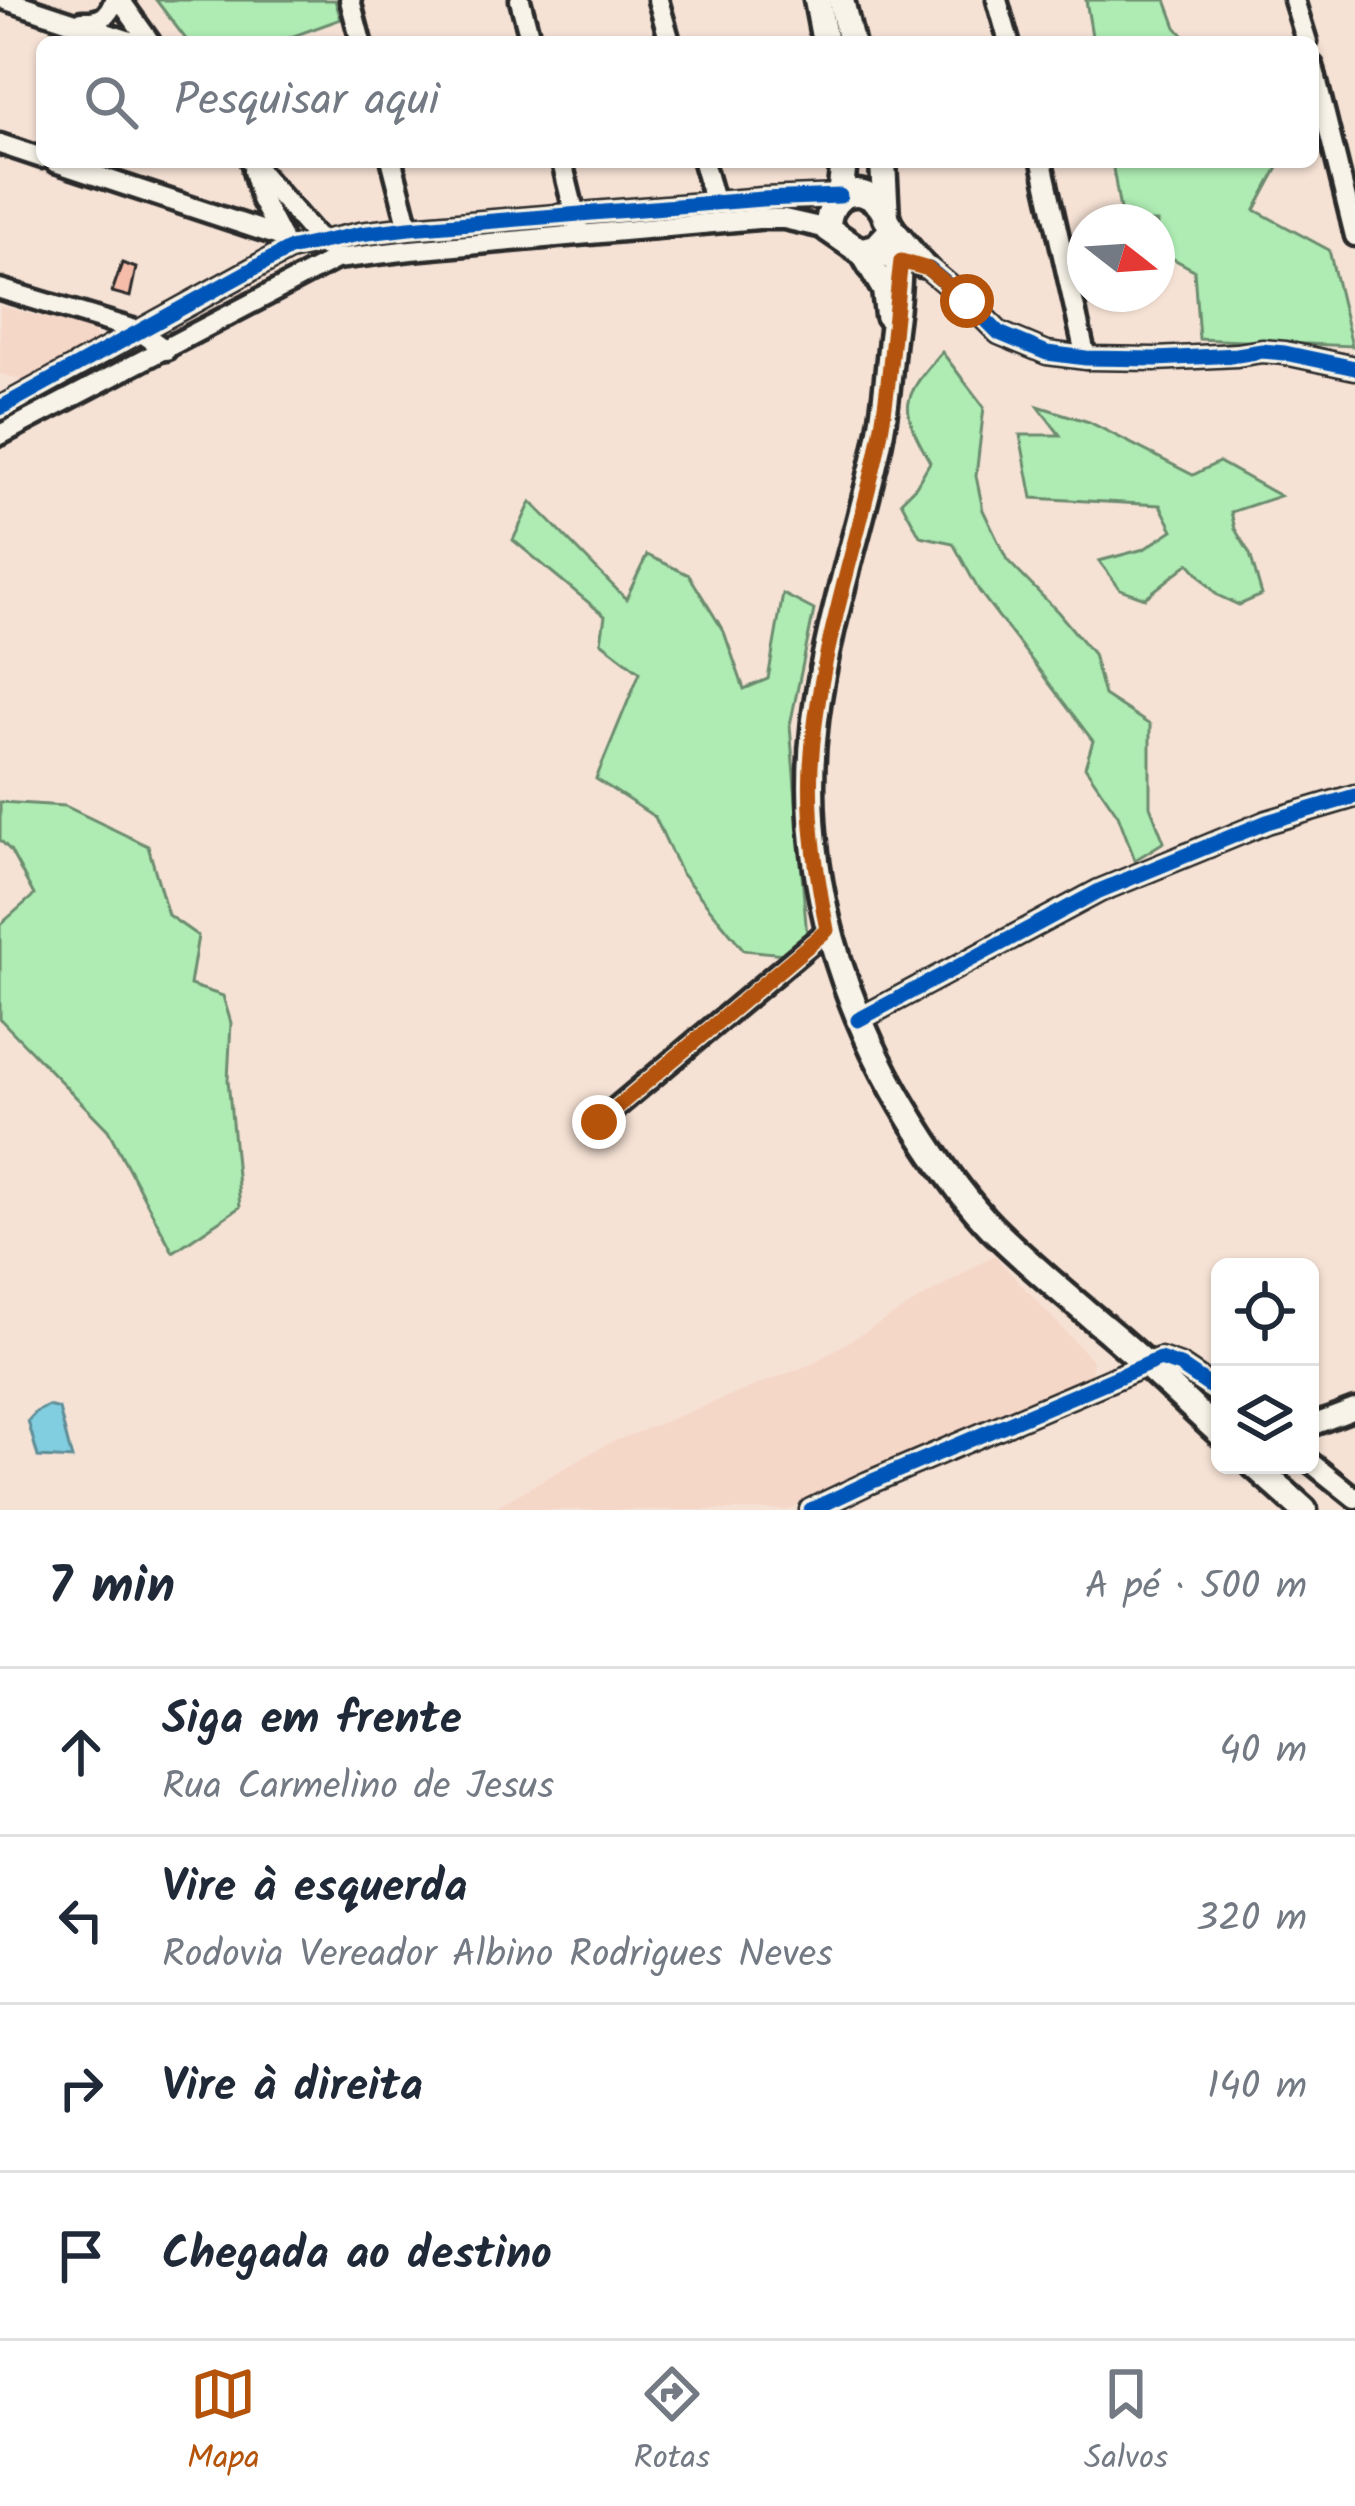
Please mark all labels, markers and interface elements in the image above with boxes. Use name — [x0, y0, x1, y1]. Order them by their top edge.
search box — [36, 36, 1319, 168]
text: Pesquisar aqui — [174, 66, 440, 138]
icon: search — [78, 69, 144, 135]
north arrow — [1067, 204, 1175, 312]
route start — [940, 274, 994, 328]
route end — [572, 1095, 626, 1149]
map controls — [1211, 1258, 1319, 1474]
button: locate — [1211, 1258, 1319, 1366]
button: layers — [1211, 1366, 1319, 1474]
text: 7 min — [48, 1548, 175, 1629]
text: A pé · 500 m — [1085, 1557, 1307, 1619]
text: Siga em frente — [162, 1685, 462, 1757]
icon: ahead — [48, 1719, 114, 1785]
text: 40 m — [1219, 1721, 1307, 1783]
text: Rua Carmelino de Jesus — [162, 1757, 554, 1819]
text: Vire à esquerda — [162, 1853, 468, 1925]
icon: left — [48, 1887, 114, 1953]
text: 320 m — [1196, 1889, 1307, 1951]
text: Rodovia Vereador Albino Rodrigues Neves — [162, 1925, 833, 1987]
text: Vire à direita — [162, 2052, 423, 2124]
icon: right — [48, 2055, 114, 2121]
text: 140 m — [1207, 2057, 1307, 2119]
text: Chegada ao destino — [162, 2220, 552, 2292]
icon: arrive — [48, 2223, 114, 2289]
tab: Mapa — [187, 2361, 260, 2486]
tab: Rotas — [634, 2361, 710, 2486]
tab: Salvos — [1084, 2361, 1168, 2486]

